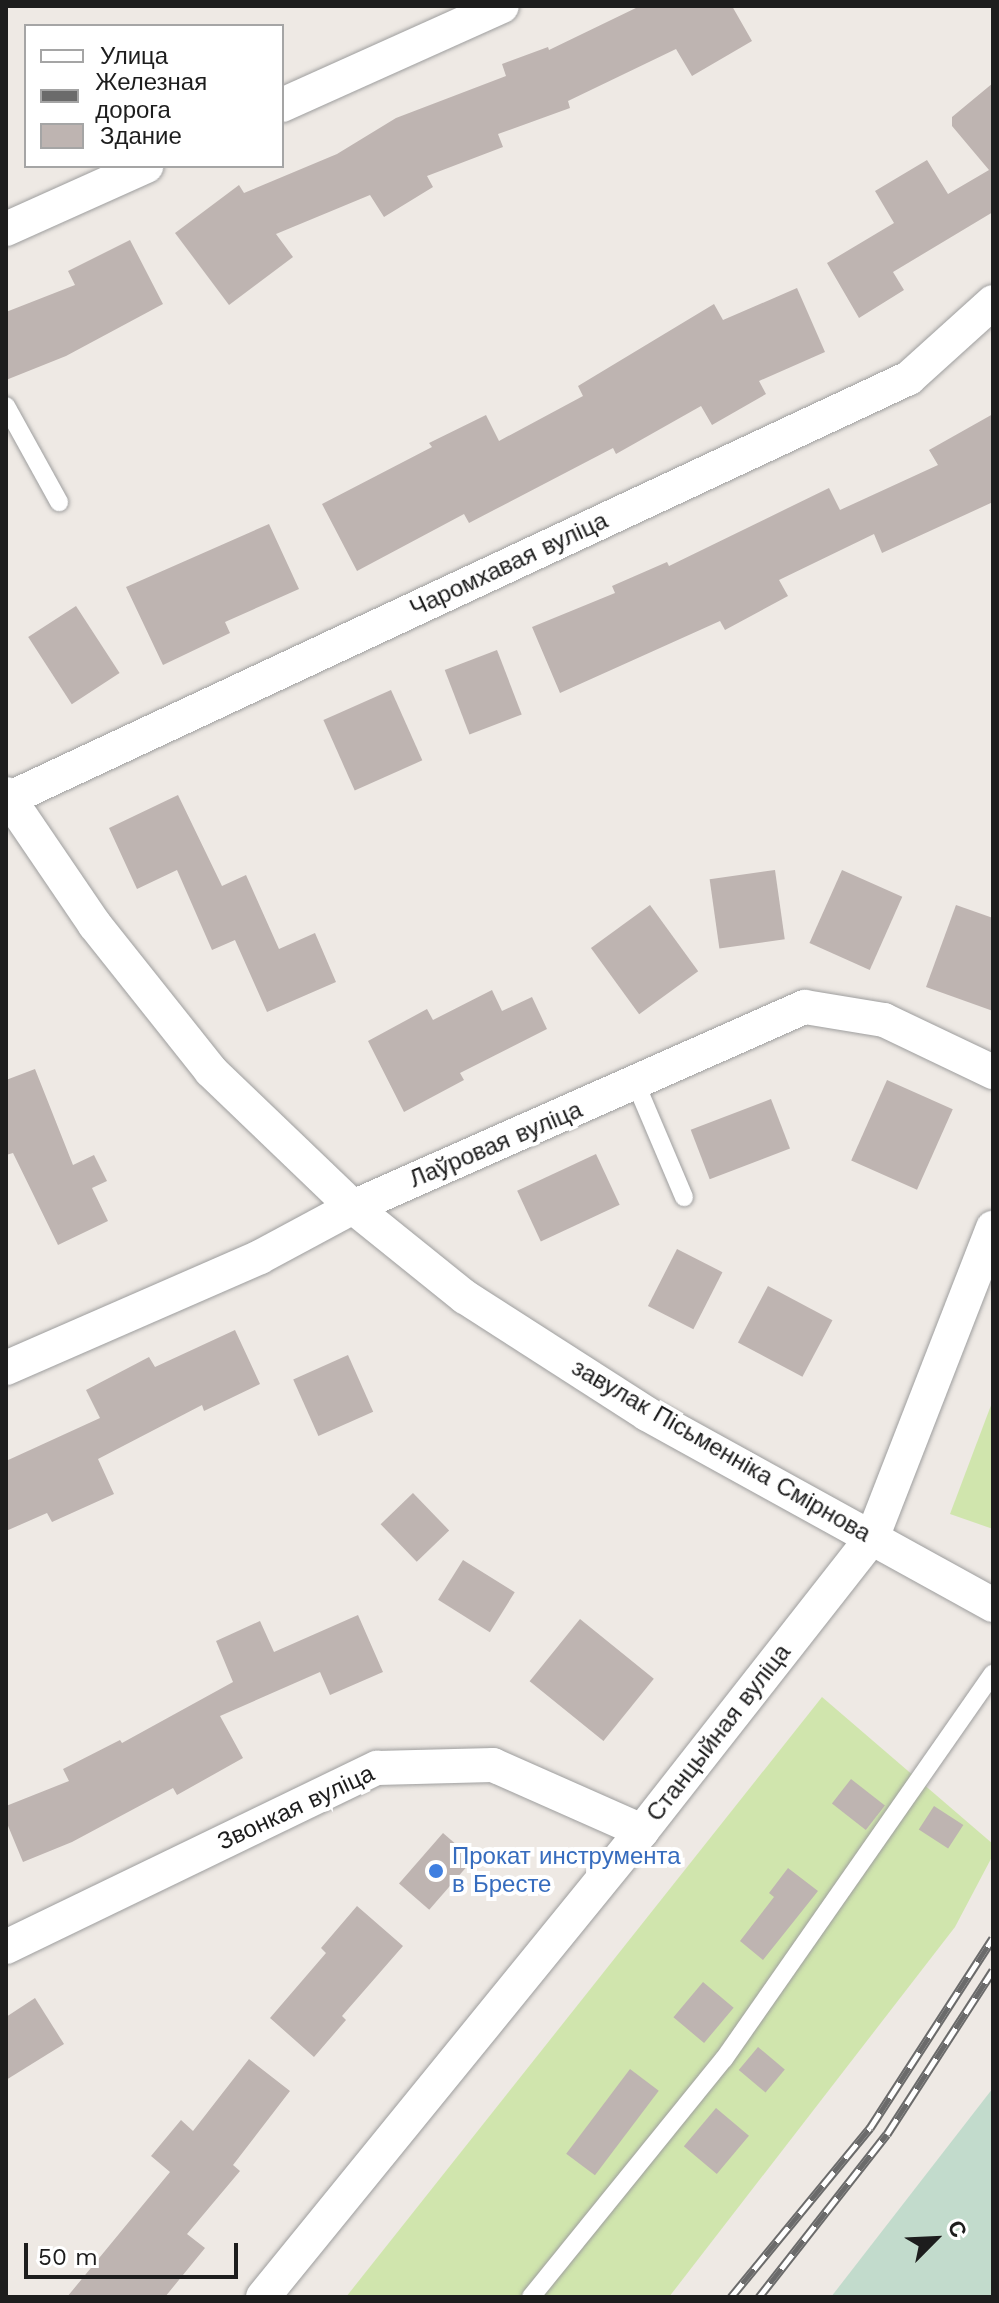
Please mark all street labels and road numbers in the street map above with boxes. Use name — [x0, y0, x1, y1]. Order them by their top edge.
street label: Чаромхавая вуліца — [406, 507, 612, 623]
street label: Лаўровая вуліца — [405, 1096, 587, 1194]
street label: завулак Пісьменніка Смірнова — [566, 1353, 876, 1549]
street label: Станцыйная вуліца — [641, 1639, 797, 1827]
street label: Звонкая вуліца — [213, 1759, 379, 1857]

